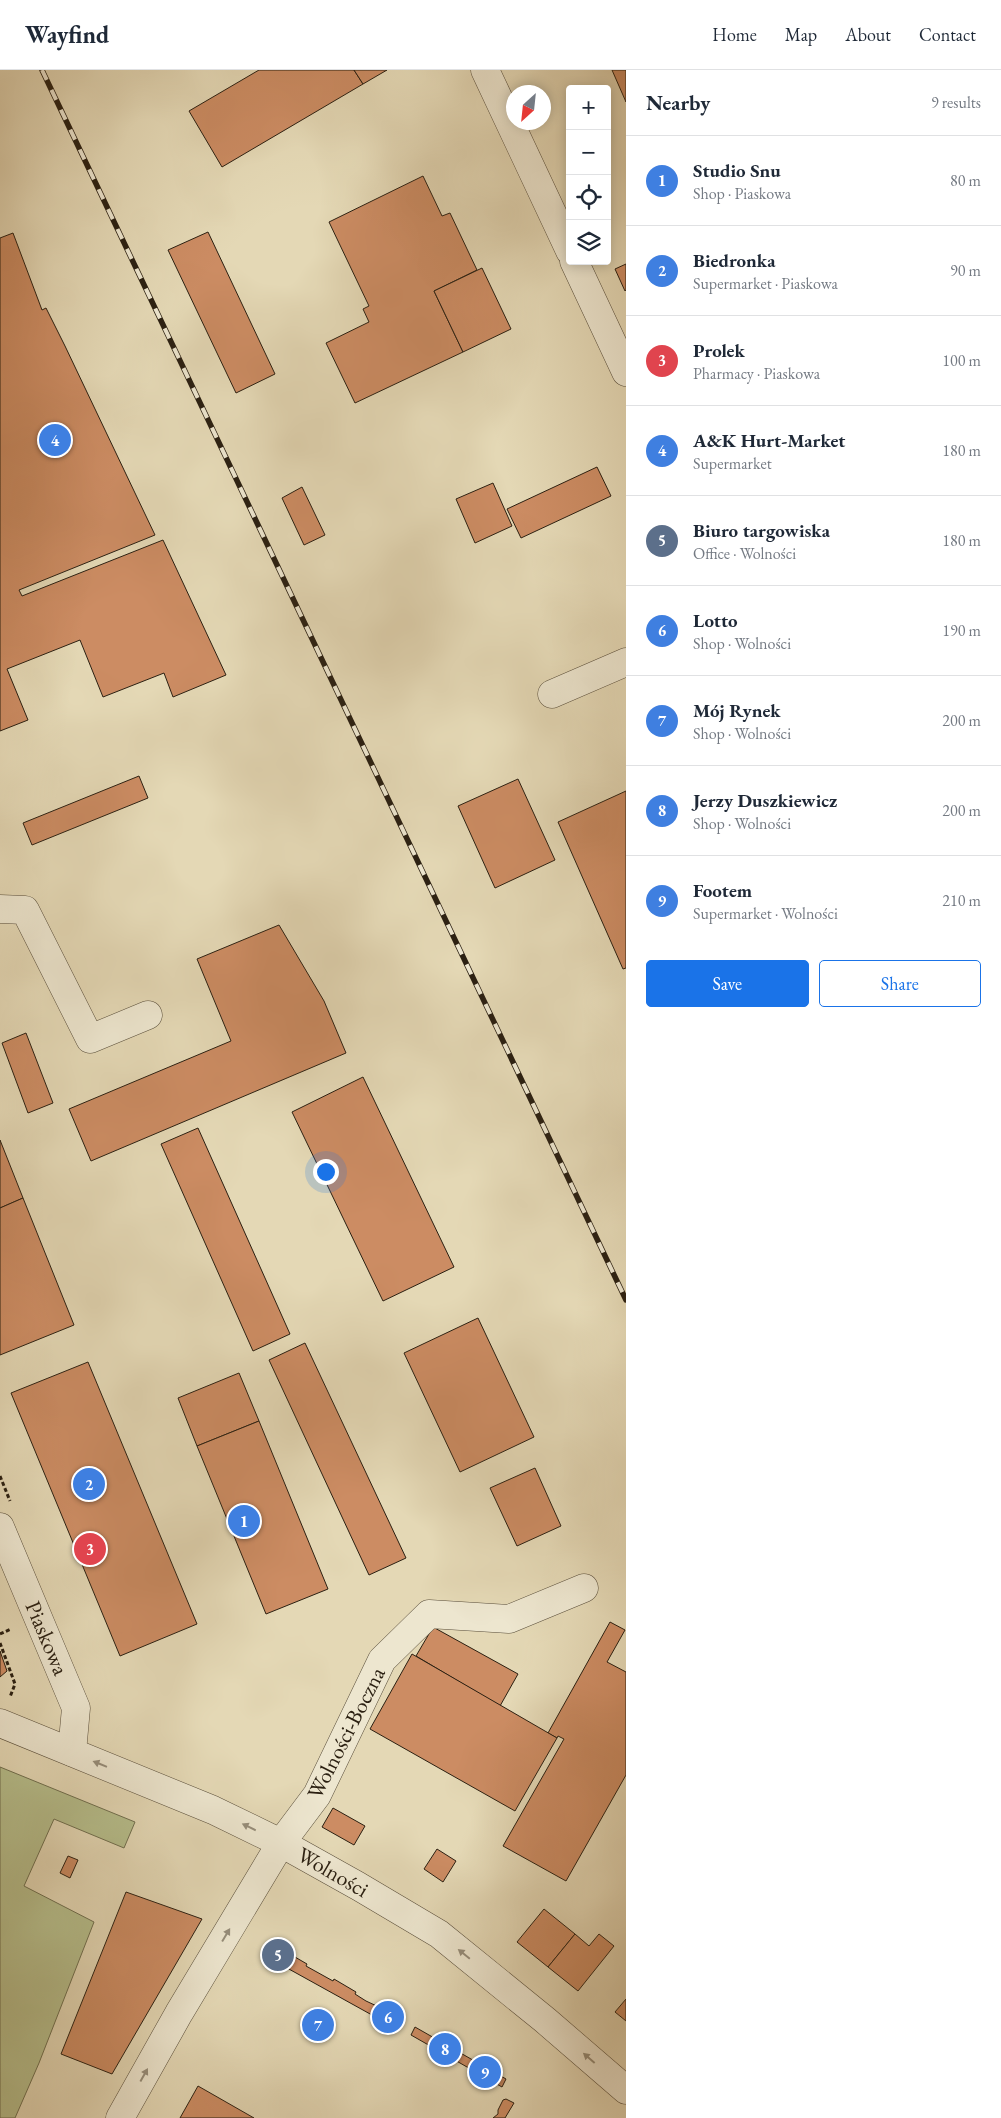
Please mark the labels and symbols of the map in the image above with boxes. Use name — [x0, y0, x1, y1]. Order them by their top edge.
north arrow — [506, 85, 551, 130]
pin: 4 — [39, 421, 71, 459]
your location — [313, 1159, 339, 1185]
pin: 2 — [73, 1465, 105, 1503]
pin: 1 — [228, 1502, 260, 1540]
pin: 3 — [74, 1530, 106, 1568]
street label: Piaskowa — [18, 1597, 76, 1680]
street label: Wolności-Boczna — [300, 1662, 392, 1804]
one-way arrow — [93, 1759, 107, 1767]
one-way arrow — [242, 1823, 256, 1831]
street label: Wolności — [292, 1840, 374, 1904]
one-way arrow — [221, 1928, 230, 1941]
pin: 5 — [262, 1936, 294, 1974]
one-way arrow — [458, 1949, 471, 1960]
pin: 6 — [372, 1998, 404, 2036]
pin: 7 — [302, 2006, 334, 2044]
pin: 8 — [429, 2030, 461, 2068]
one-way arrow — [584, 2052, 596, 2064]
pin: 9 — [469, 2053, 501, 2091]
one-way arrow — [140, 2068, 148, 2083]

